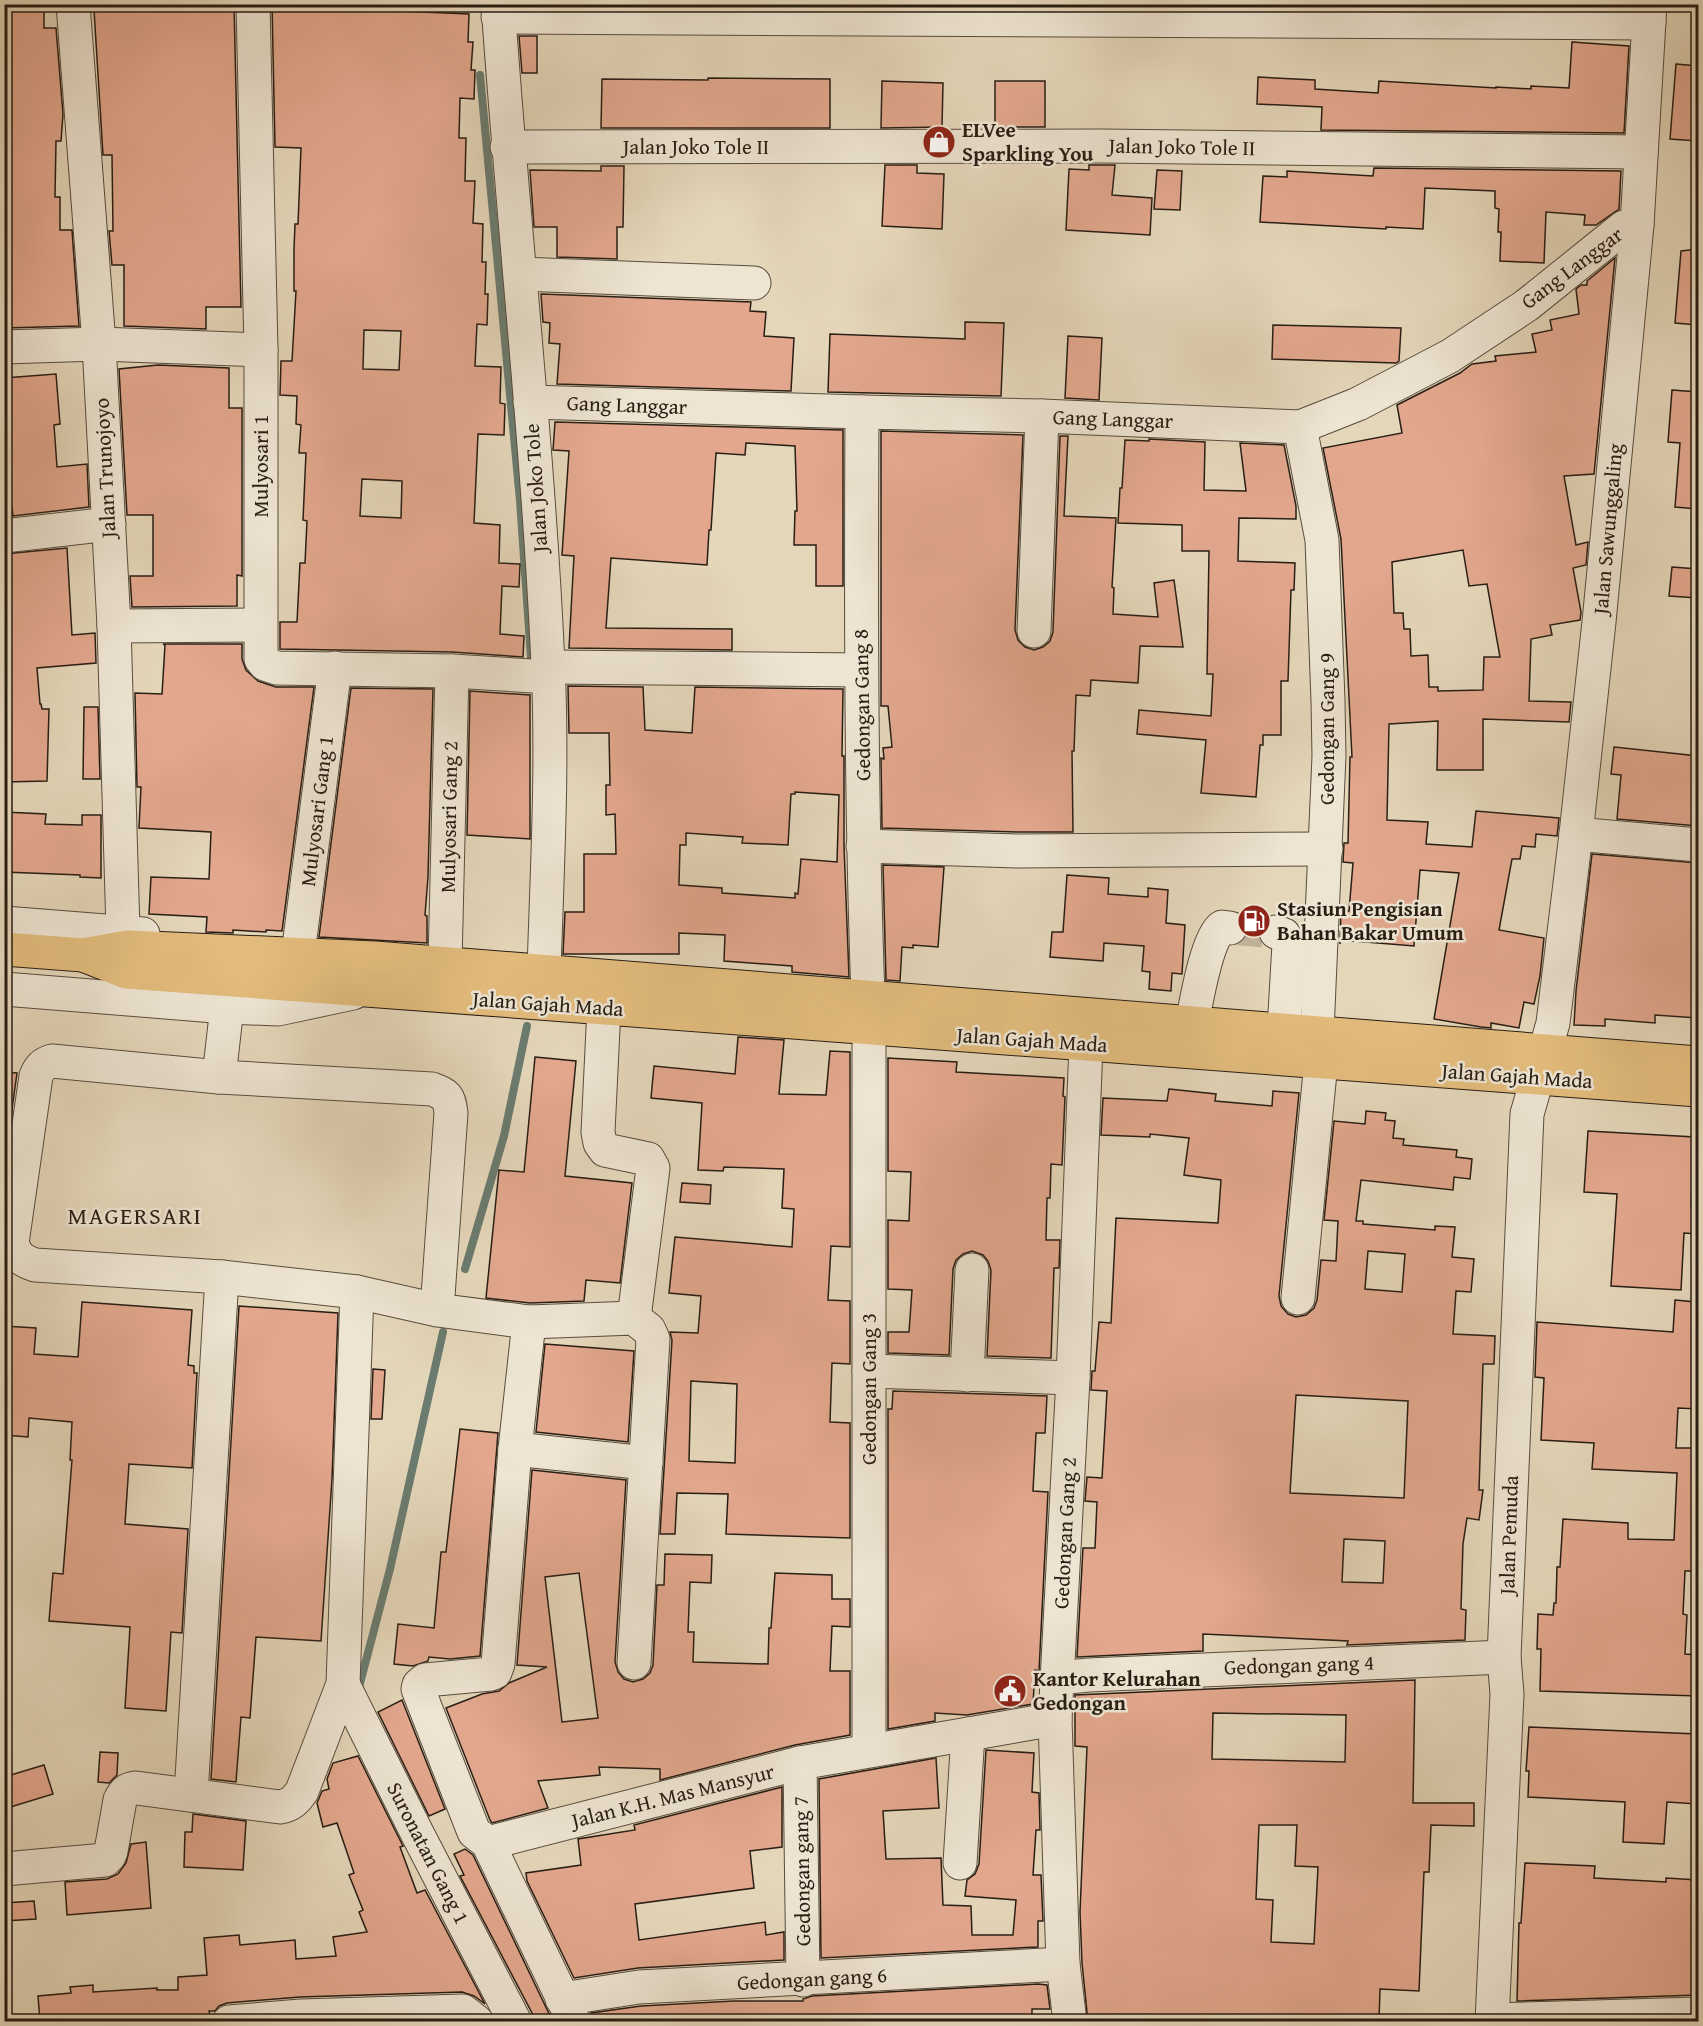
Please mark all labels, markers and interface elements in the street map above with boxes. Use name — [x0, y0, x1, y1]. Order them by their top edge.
place label: ELVee Sparkling You — [962, 114, 1093, 169]
shop icon: ELVee Sparkling You — [921, 124, 957, 160]
street label: Jalan Joko Tole II — [1105, 130, 1256, 163]
street label: Jalan Joko Tole II — [620, 131, 769, 162]
street label: Gang Langgar — [1514, 219, 1629, 316]
street label: Gang Langgar — [566, 387, 688, 422]
street label: Jalan Trunojoyo — [85, 397, 124, 542]
street label: Gang Langgar — [1052, 401, 1174, 436]
street label: Mulyosari 1 — [245, 415, 276, 517]
street label: Jalan Joko Tole — [516, 422, 556, 557]
street label: Jalan Sawunggaling — [1584, 442, 1630, 619]
street label: Gedongan Gang 8 — [845, 629, 878, 781]
street label: Gedongan Gang 9 — [1311, 653, 1342, 805]
street label: Mulyosari Gang 1 — [292, 734, 341, 888]
street label: Mulyosari Gang 2 — [432, 741, 465, 893]
place label: Stasiun Pengisian Bahan Bakar Umum — [1277, 893, 1464, 948]
fuel station icon: Stasiun Pengisian Bahan Bakar Umum — [1236, 903, 1272, 939]
street label: Jalan Gajah Mada — [468, 983, 625, 1024]
street label: Jalan Gajah Mada — [952, 1019, 1109, 1060]
street label: Jalan Gajah Mada — [1437, 1055, 1594, 1096]
district label: MAGERSARI — [68, 1198, 202, 1233]
street label: Gedongan Gang 3 — [853, 1313, 884, 1465]
street label: Gedongan Gang 2 — [1045, 1456, 1084, 1610]
street label: Jalan Pemuda — [1491, 1475, 1526, 1598]
street label: Gedongan gang 4 — [1223, 1646, 1375, 1683]
place label: Kantor Kelurahan Gedongan — [1033, 1663, 1201, 1718]
public building icon: Kantor Kelurahan Gedongan — [992, 1673, 1028, 1709]
street label: Jalan K.H. Mas Mansyur — [565, 1755, 778, 1836]
street label: Suronatan Gang 1 — [379, 1776, 478, 1929]
street label: Gedongan gang 7 — [785, 1796, 818, 1946]
street label: Gedongan gang 6 — [736, 1959, 888, 1998]

